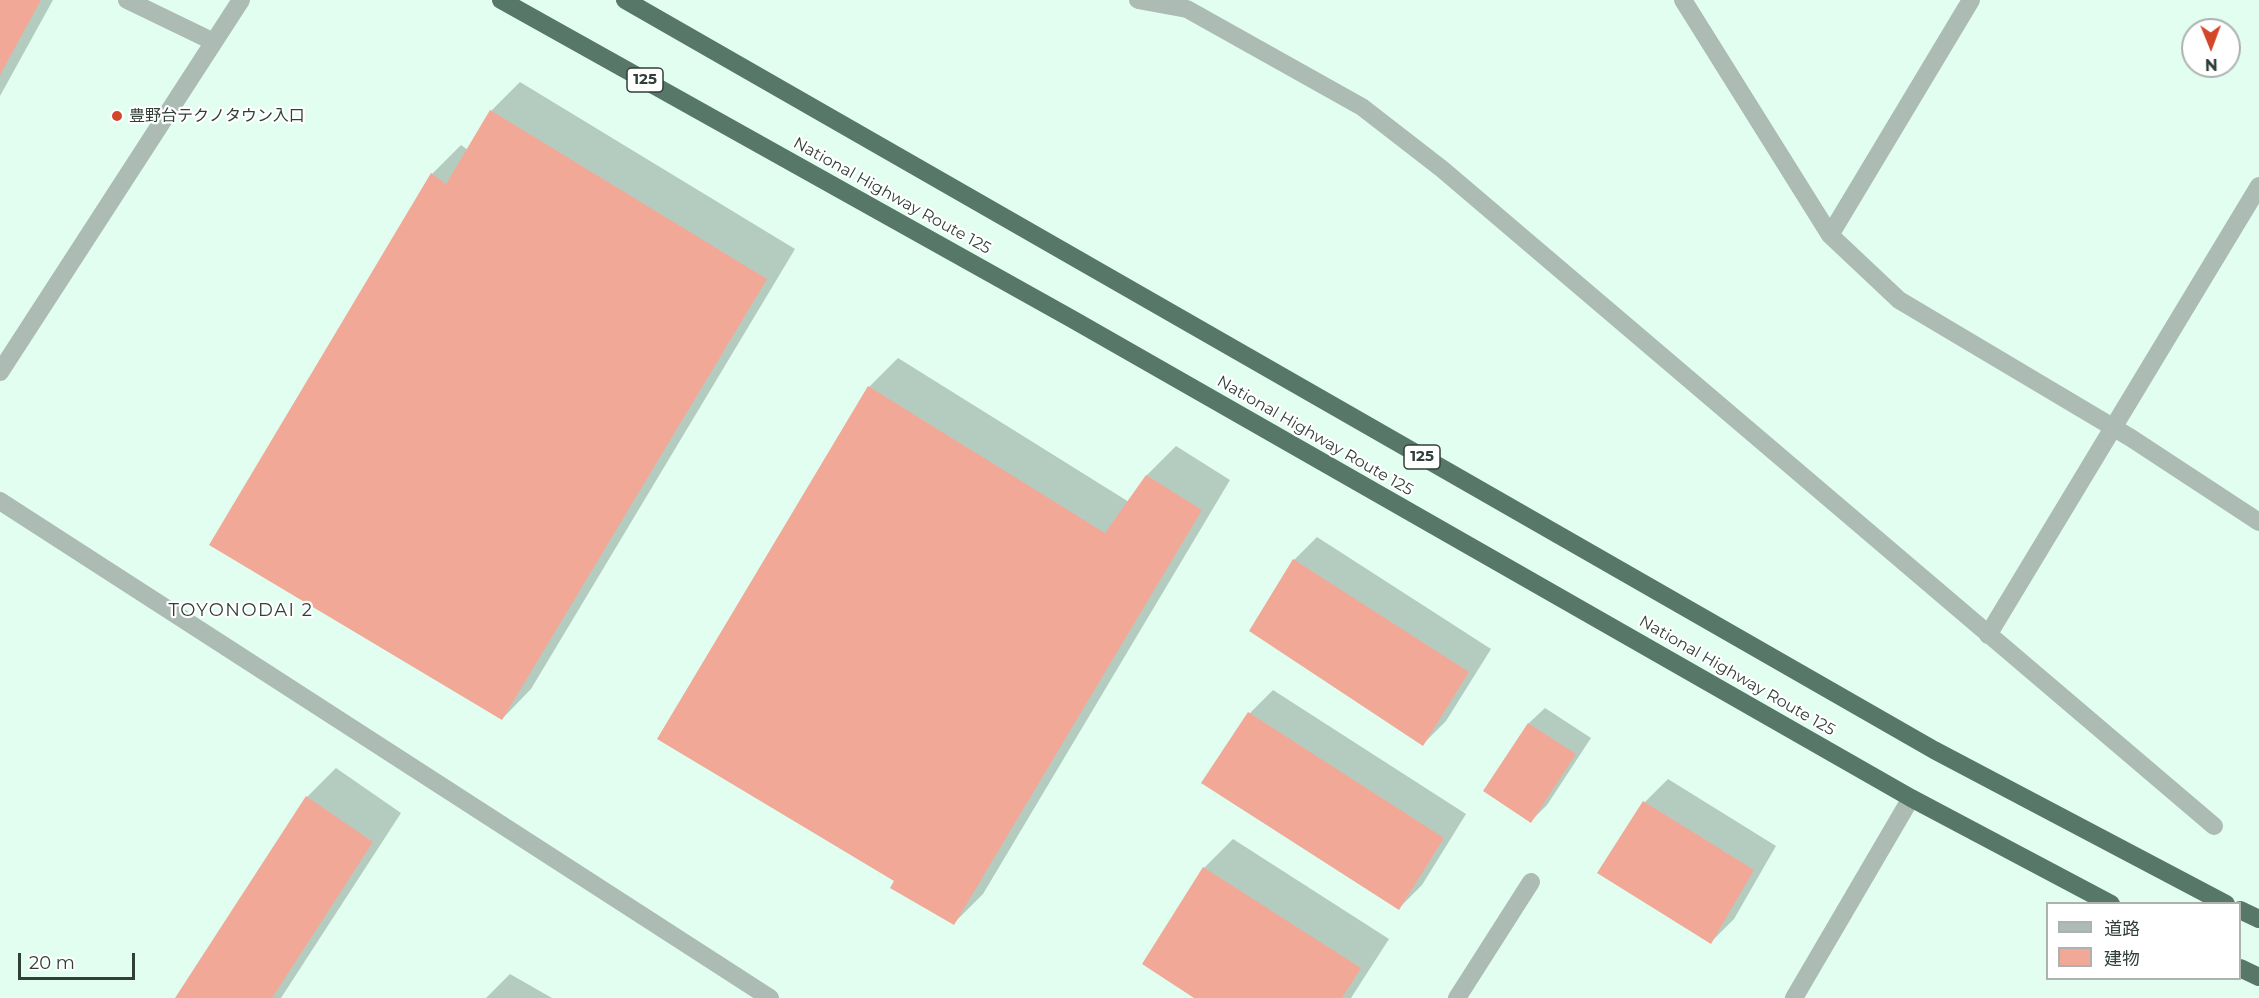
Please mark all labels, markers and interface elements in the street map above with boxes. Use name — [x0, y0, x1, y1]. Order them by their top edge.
north arrow — [2181, 18, 2241, 78]
text: N — [2205, 55, 2218, 74]
road number: 125 — [627, 68, 663, 92]
place label: 豊野台テクノタウン入口 — [129, 106, 305, 126]
marker: 豊野台テクノタウン入口 — [110, 109, 124, 123]
street label: National Highway Route 125 — [790, 134, 994, 258]
street label: National Highway Route 125 — [1214, 372, 1416, 500]
road number: 125 — [1404, 445, 1440, 469]
district label: TOYONODAI 2 — [169, 600, 313, 622]
street label: National Highway Route 125 — [1636, 612, 1838, 740]
legend — [2046, 902, 2241, 980]
text: 道路 — [2104, 918, 2140, 940]
scale bar — [21, 941, 138, 979]
text: 建物 — [2104, 948, 2140, 970]
text: 20 m — [29, 952, 75, 974]

